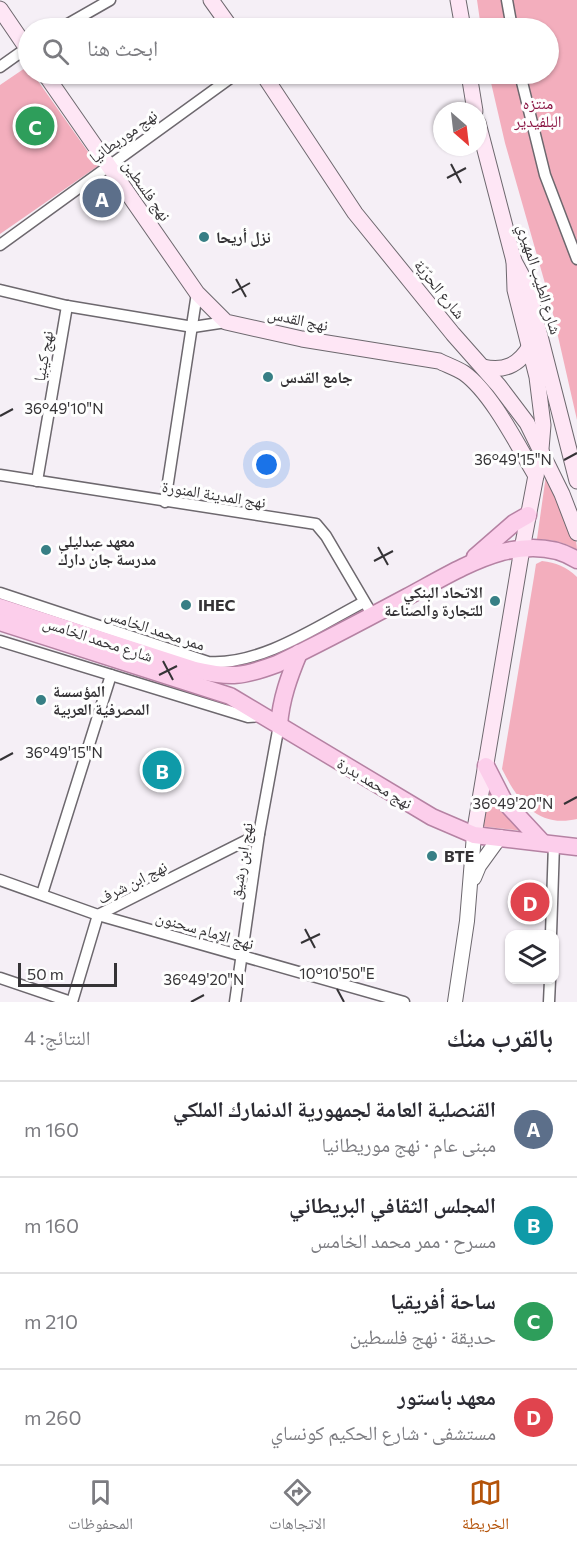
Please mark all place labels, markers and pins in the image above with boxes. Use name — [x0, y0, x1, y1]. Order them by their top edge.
pin: C — [15, 104, 54, 148]
pin: A — [82, 176, 122, 220]
place label: نزل أريحا — [216, 227, 271, 247]
marker: نزل أريحا — [197, 230, 211, 244]
place label: جامع القدس — [280, 367, 353, 388]
marker: جامع القدس — [261, 370, 275, 384]
place label: معهد عبدليلي مدرسة جان دارك — [58, 531, 156, 569]
marker: معهد عبدليلي مدرسة جان دارك — [39, 543, 53, 557]
place label: الاتحاد البنكي للتجارة والصناعة — [384, 582, 483, 619]
marker: الاتحاد البنكي للتجارة والصناعة — [488, 594, 502, 608]
place label: IHEC — [198, 595, 236, 614]
marker: IHEC — [179, 598, 193, 612]
place label: المؤسسة المصرفية العربية — [53, 681, 150, 719]
marker: المؤسسة المصرفية العربية — [34, 693, 48, 707]
pin: B — [142, 748, 182, 792]
place label: BTE — [444, 846, 474, 865]
marker: BTE — [425, 849, 439, 863]
pin: D — [510, 880, 550, 924]

